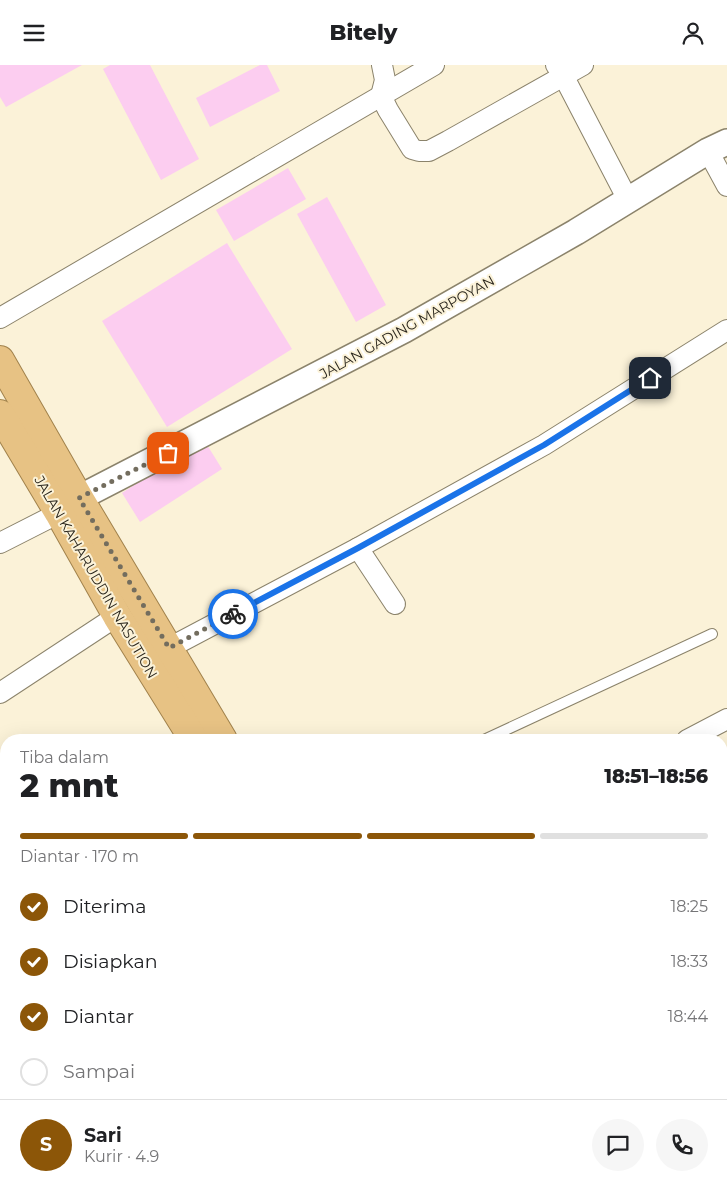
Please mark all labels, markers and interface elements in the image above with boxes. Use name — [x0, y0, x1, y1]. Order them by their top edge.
icon: menu — [20, 19, 48, 47]
text: Bitely — [330, 19, 397, 46]
icon: person — [679, 19, 707, 47]
street label: JALAN GADING MARPOYAN — [315, 271, 498, 383]
pin — [629, 357, 671, 399]
icon: home — [636, 364, 664, 392]
pin — [147, 432, 189, 474]
icon: bag — [154, 439, 182, 467]
street label: JALAN KAHARUDDIN NASUTION — [30, 472, 162, 682]
courier — [208, 589, 258, 639]
icon: bike — [219, 600, 247, 628]
text: Tiba dalam — [20, 748, 109, 767]
text: 18:51–18:56 — [604, 765, 708, 788]
text: 2 mnt — [20, 766, 119, 805]
text: Diantar · 170 m — [20, 847, 139, 866]
icon: check — [20, 893, 48, 921]
text: Diterima — [63, 895, 146, 918]
text: 18:25 — [670, 897, 708, 916]
icon: check — [20, 948, 48, 976]
text: Disiapkan — [63, 950, 158, 973]
text: 18:33 — [671, 952, 708, 971]
icon: check — [20, 1003, 48, 1031]
text: Diantar — [63, 1005, 134, 1028]
text: 18:44 — [667, 1007, 708, 1026]
text: Sampai — [63, 1060, 135, 1083]
button: chat — [592, 1119, 644, 1171]
button: phone — [656, 1119, 708, 1171]
text: Sari — [84, 1124, 122, 1147]
text: S — [40, 1133, 52, 1156]
text: Kurir · 4.9 — [84, 1147, 159, 1166]

